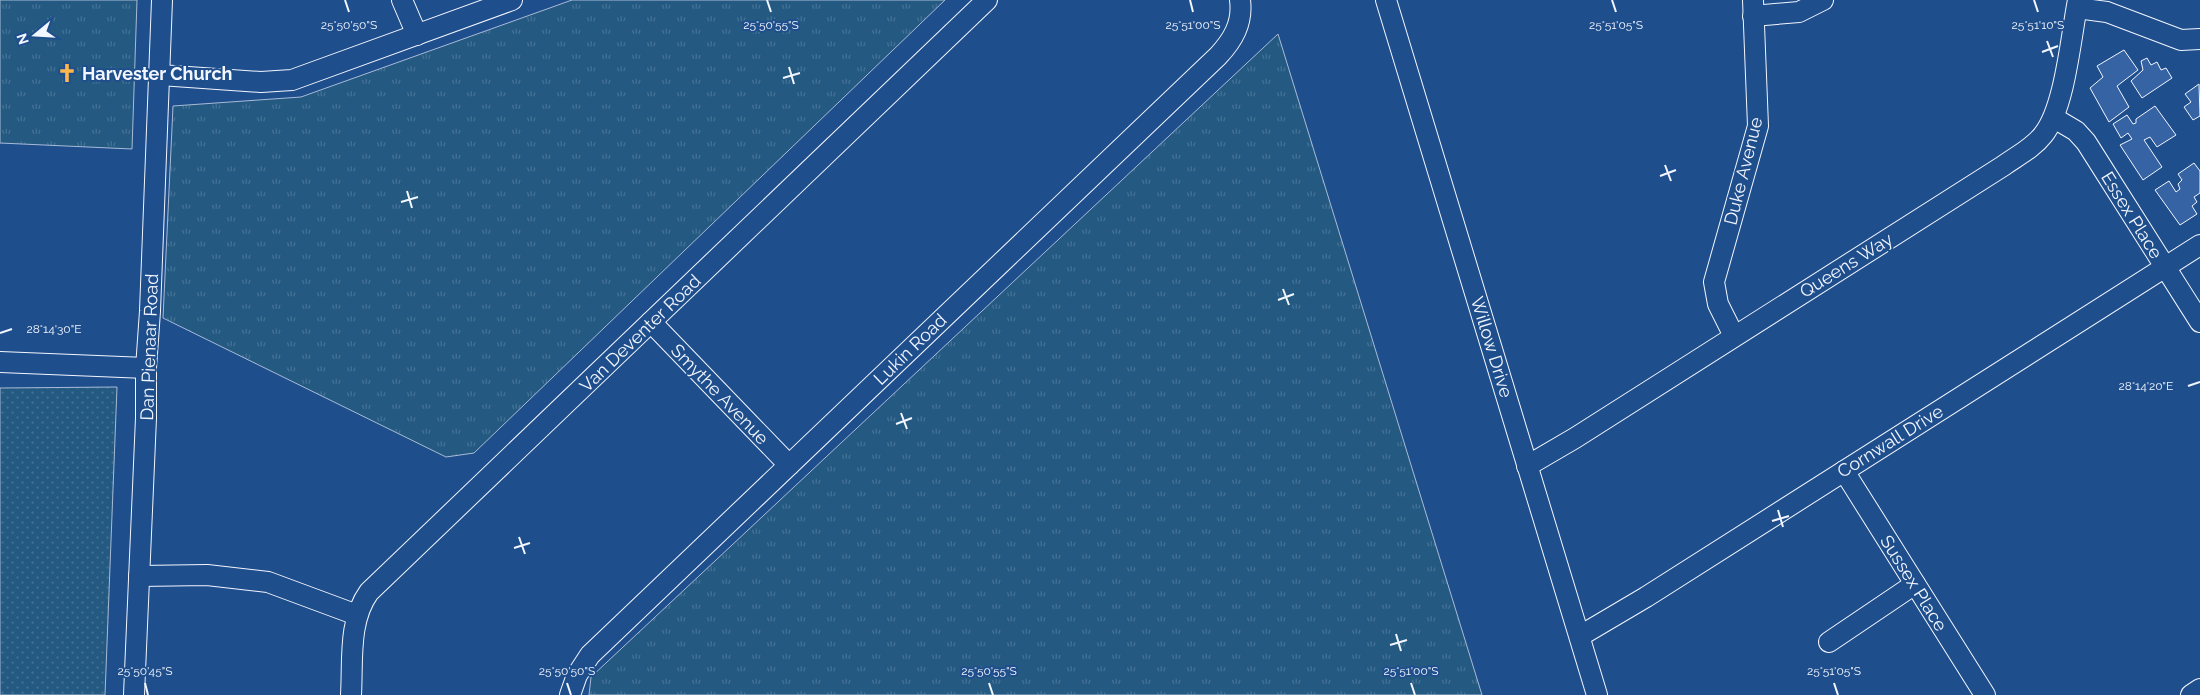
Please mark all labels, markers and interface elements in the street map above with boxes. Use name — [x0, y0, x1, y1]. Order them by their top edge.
north arrow — [10, 10, 60, 60]
text: 25°50'50"S — [321, 18, 377, 32]
text: 25°50'55"S — [743, 18, 799, 32]
text: 25°51'00"S — [1166, 18, 1220, 32]
text: 25°51'05"S — [1589, 18, 1643, 32]
text: 25°51'10"S — [2012, 18, 2064, 32]
text: N — [13, 31, 32, 47]
church icon: Harvester Church — [56, 62, 78, 84]
place label: Harvester Church — [82, 63, 232, 84]
street label: Duke Avenue — [1719, 114, 1767, 227]
street label: Essex Place — [2097, 168, 2167, 263]
street label: Queens Way — [1796, 228, 1897, 302]
street label: Van Deventer Road — [575, 270, 705, 396]
street label: Dan Pienaar Road — [136, 273, 162, 421]
street label: Willow Drive — [1467, 294, 1517, 400]
street label: Lukin Road — [869, 309, 951, 389]
text: 28°14'30"E — [27, 322, 81, 336]
street label: Smythe Avenue — [667, 339, 773, 449]
text: 28°14'20"E — [2119, 379, 2173, 393]
street label: Cornwall Drive — [1833, 400, 1947, 482]
street label: Sussex Place — [1876, 531, 1952, 635]
text: 25°50'45"S — [118, 664, 172, 678]
text: 25°50'50"S — [539, 664, 595, 678]
text: 25°50'55"S — [961, 664, 1017, 678]
text: 25°51'00"S — [1384, 664, 1438, 678]
text: 25°51'05"S — [1807, 664, 1861, 678]

